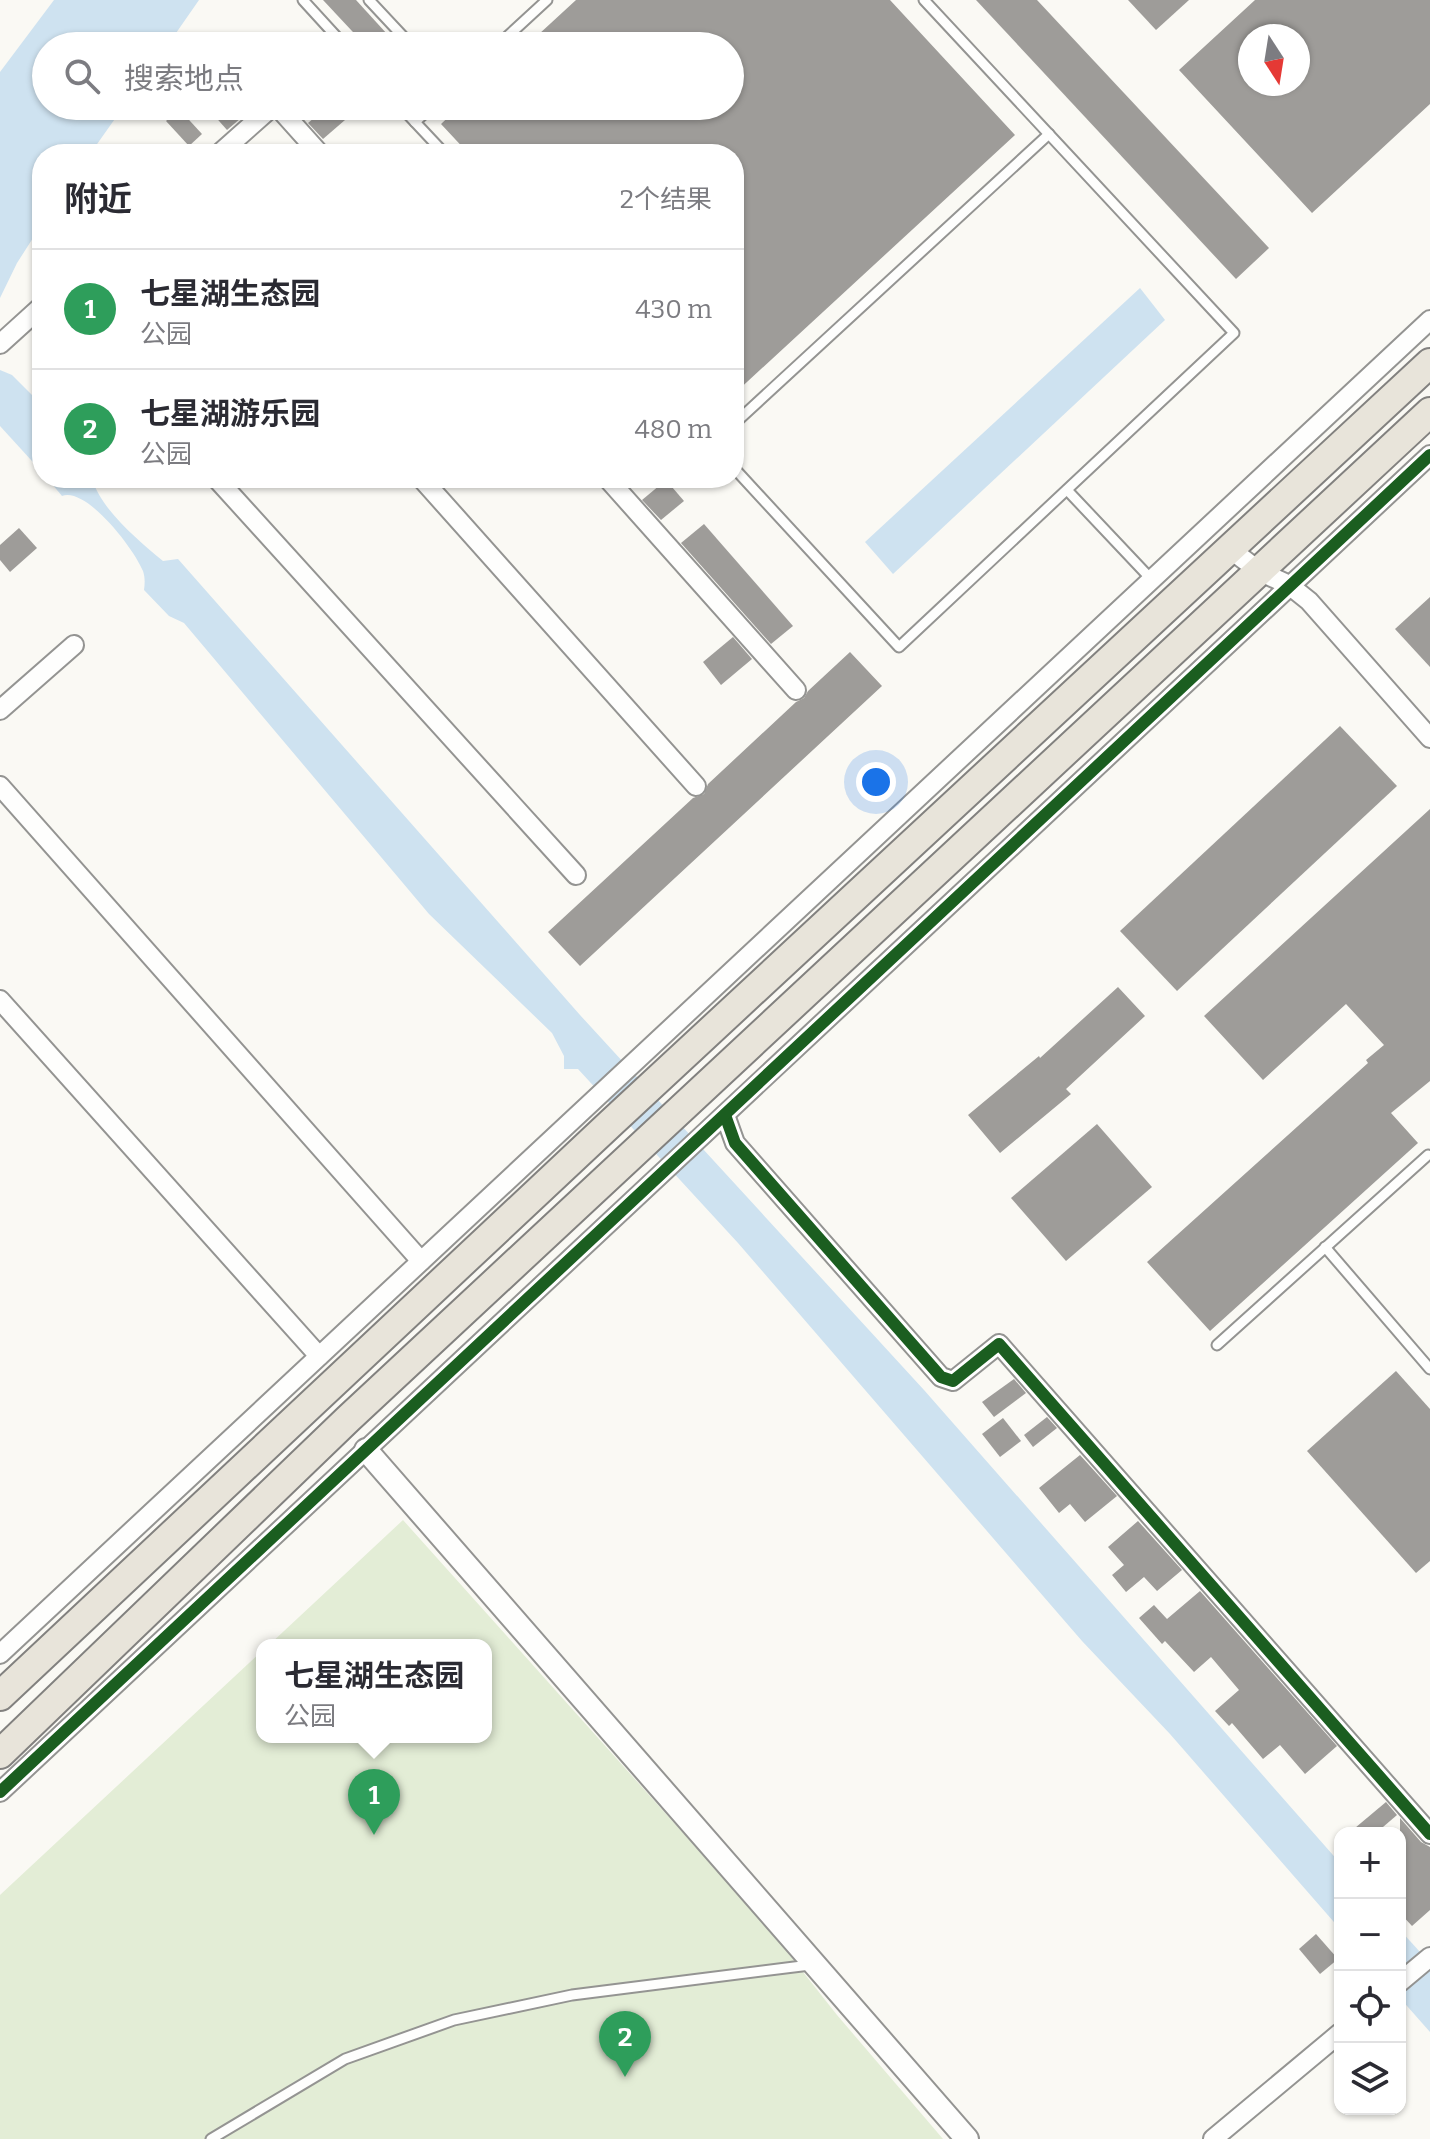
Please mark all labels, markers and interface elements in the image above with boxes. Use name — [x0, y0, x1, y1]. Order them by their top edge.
north arrow — [1238, 24, 1310, 96]
search box — [32, 32, 744, 120]
icon: search — [60, 54, 104, 98]
text: 搜索地点 — [124, 61, 244, 97]
text: 附近 — [64, 179, 132, 220]
text: 2个结果 — [620, 184, 712, 215]
text: 七星湖生态园 — [140, 276, 320, 312]
text: 1 — [84, 294, 96, 325]
text: 430 m — [635, 294, 712, 325]
text: 公园 — [140, 319, 192, 350]
text: 七星湖游乐园 — [140, 396, 320, 432]
text: 2 — [83, 414, 97, 445]
text: 480 m — [635, 414, 712, 445]
text: 公园 — [140, 439, 192, 470]
your location — [856, 762, 896, 802]
popup — [256, 1639, 492, 1743]
text: 七星湖生态园 — [284, 1658, 464, 1694]
text: 公园 — [284, 1701, 336, 1732]
pin: 1 — [348, 1769, 400, 1835]
map controls — [1334, 1827, 1406, 2115]
button: + — [1334, 1827, 1406, 1899]
button: − — [1334, 1899, 1406, 1971]
button: locate — [1334, 1971, 1406, 2043]
pin: 2 — [599, 2011, 651, 2077]
button: layers — [1334, 2043, 1406, 2115]

